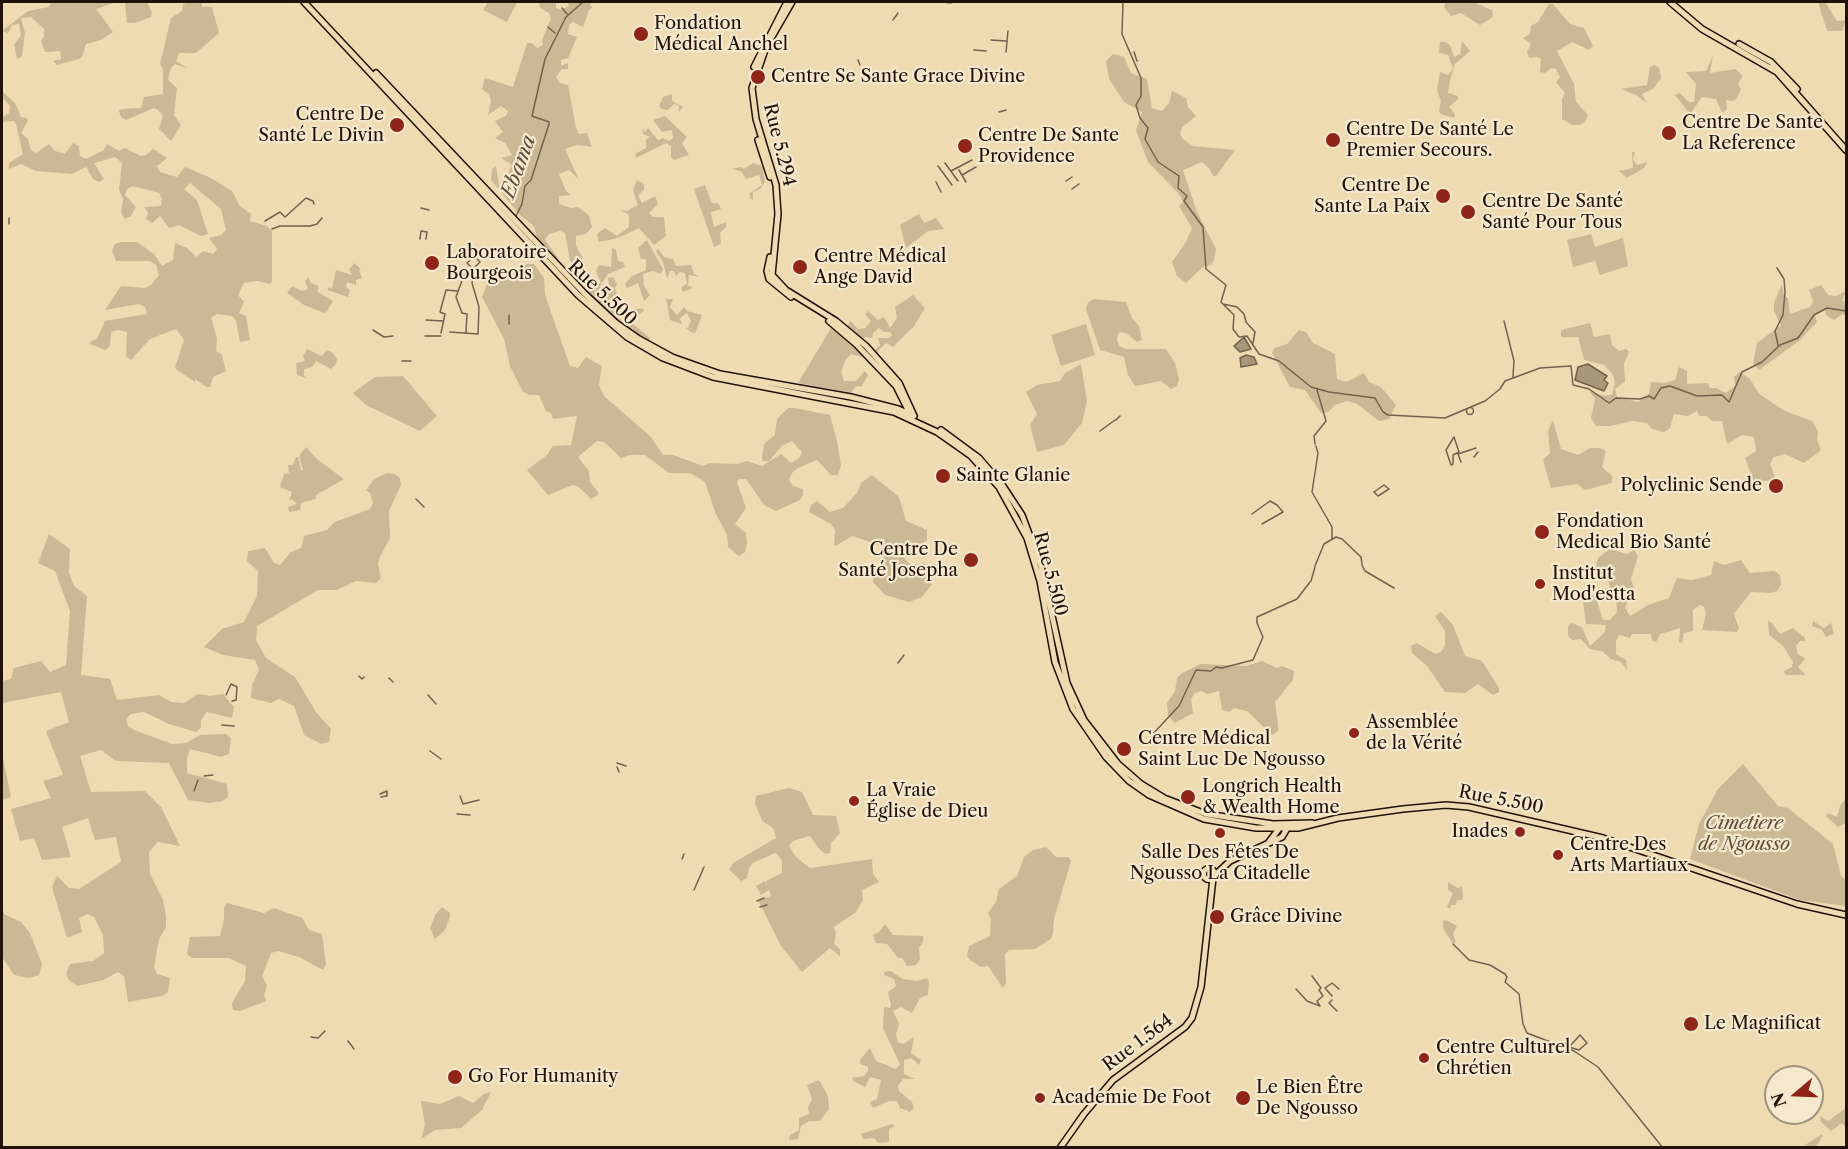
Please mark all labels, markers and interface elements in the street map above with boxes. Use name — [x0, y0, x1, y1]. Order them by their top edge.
place label: Fondation Médical Anchel — [654, 13, 788, 56]
marker: Fondation Médical Anchel — [632, 25, 650, 43]
place label: Centre Se Sante Grace Divine — [771, 66, 1025, 88]
marker: Centre Se Sante Grace Divine — [749, 68, 767, 86]
street label: Rue 5.294 — [758, 101, 800, 189]
place label: Centre De Santé Le Divin — [258, 104, 384, 146]
place label: Centre De Sante La Reference — [1682, 112, 1823, 154]
marker: Centre De Santé Le Divin — [388, 116, 406, 134]
place label: Centre De Santé Le Premier Secours. — [1346, 119, 1514, 162]
marker: Centre De Sante La Reference — [1660, 124, 1678, 142]
place label: Centre De Sante Providence — [978, 125, 1119, 168]
marker: Centre De Santé Le Premier Secours. — [1324, 131, 1342, 149]
water label: Ebama — [497, 132, 541, 202]
marker: Centre De Sante Providence — [956, 137, 974, 155]
place label: Centre De Sante La Paix — [1314, 175, 1430, 218]
marker: Centre De Sante La Paix — [1434, 187, 1452, 205]
place label: Centre De Santé Santé Pour Tous — [1482, 191, 1623, 234]
marker: Centre De Santé Santé Pour Tous — [1459, 203, 1477, 221]
place label: Laboratoire Bourgeois — [446, 242, 546, 284]
place label: Centre Médical Ange David — [814, 246, 946, 288]
marker: Laboratoire Bourgeois — [423, 254, 441, 272]
street label: Rue 5.500 — [563, 256, 641, 330]
marker: Centre Médical Ange David — [791, 258, 809, 276]
place label: Sainte Glanie — [956, 465, 1070, 487]
marker: Sainte Glanie — [934, 467, 952, 485]
place label: Polyclinic Sende — [1620, 475, 1762, 497]
marker: Polyclinic Sende — [1767, 477, 1785, 495]
place label: Fondation Medical Bio Santé — [1556, 511, 1711, 554]
marker: Fondation Medical Bio Santé — [1533, 523, 1551, 541]
street label: Rue 5.500 — [1028, 530, 1072, 618]
place label: Centre De Santé Josepha — [838, 539, 958, 582]
marker: Centre De Santé Josepha — [962, 551, 980, 569]
place label: Institut Mod'estta — [1552, 563, 1635, 606]
marker: Institut Mod'estta — [1533, 577, 1547, 591]
place label: Assemblée de la Vérité — [1366, 712, 1462, 754]
marker: Assemblée de la Vérité — [1347, 726, 1361, 740]
place label: Centre Médical Saint Luc De Ngousso — [1138, 728, 1325, 771]
marker: Centre Médical Saint Luc De Ngousso — [1115, 740, 1133, 758]
place label: Longrich Health & Wealth Home — [1202, 776, 1342, 818]
place label: La Vraie Église de Dieu — [866, 780, 988, 822]
street label: Rue 5.500 — [1457, 781, 1545, 819]
marker: Longrich Health & Wealth Home — [1179, 788, 1197, 806]
marker: La Vraie Église de Dieu — [847, 794, 861, 808]
park label: Cimetiere de Ngousso — [1698, 813, 1790, 856]
place label: Inades — [1452, 821, 1508, 843]
marker: Inades — [1513, 825, 1527, 839]
marker: Salle Des Fêtes De Ngousso La Citadelle — [1213, 826, 1227, 840]
place label: Centre Des Arts Martiaux — [1570, 834, 1688, 876]
place label: Salle Des Fêtes De Ngousso La Citadelle — [1130, 842, 1310, 884]
marker: Centre Des Arts Martiaux — [1551, 848, 1565, 862]
place label: Grâce Divine — [1230, 906, 1342, 928]
marker: Grâce Divine — [1208, 908, 1226, 926]
street label: Rue 1.564 — [1099, 1010, 1177, 1076]
place label: Le Magnificat — [1704, 1013, 1821, 1035]
marker: Le Magnificat — [1682, 1015, 1700, 1033]
place label: Centre Culturel Chrétien — [1436, 1037, 1570, 1080]
marker: Centre Culturel Chrétien — [1417, 1051, 1431, 1065]
north arrow — [1764, 1065, 1824, 1125]
place label: Go For Humanity — [468, 1066, 618, 1088]
marker: Go For Humanity — [446, 1068, 464, 1086]
place label: Le Bien Être De Ngousso — [1256, 1077, 1363, 1120]
place label: Academie De Foot — [1052, 1087, 1211, 1109]
marker: Le Bien Être De Ngousso — [1234, 1089, 1252, 1107]
text: N — [1767, 1090, 1791, 1110]
marker: Academie De Foot — [1033, 1091, 1047, 1105]

